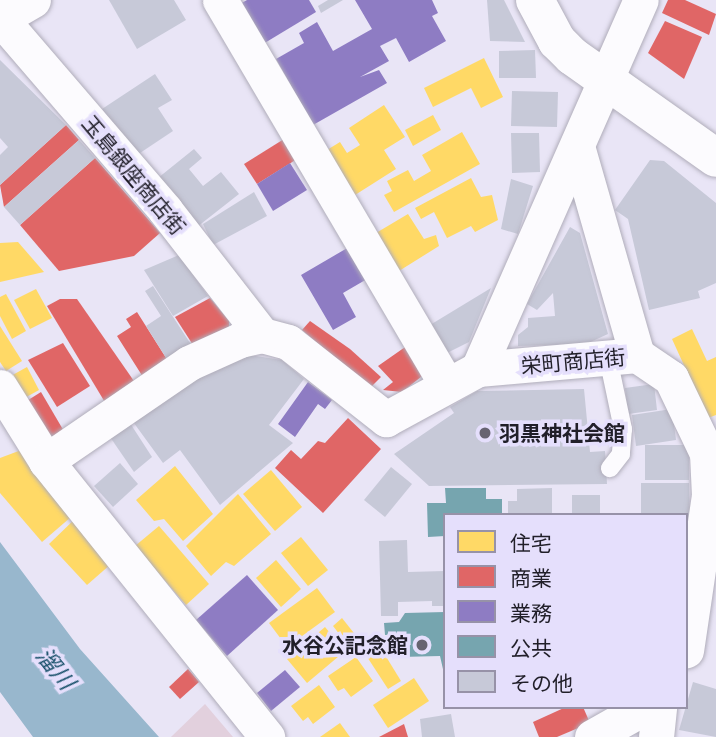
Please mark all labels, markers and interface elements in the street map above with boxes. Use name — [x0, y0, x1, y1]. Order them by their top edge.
street label: 玉島銀座商店街 — [77, 111, 191, 239]
street label: 栄町商店街 — [520, 344, 626, 378]
place label: 羽黒神社会館 — [499, 420, 625, 446]
marker: 羽黒神社会館 — [477, 425, 493, 441]
legend — [443, 513, 688, 709]
text: 住宅 — [510, 529, 552, 557]
text: 商業 — [510, 564, 552, 592]
text: 業務 — [510, 599, 552, 627]
place label: 水谷公記念館 — [282, 632, 408, 658]
text: 公共 — [510, 634, 552, 662]
marker: 水谷公記念館 — [414, 637, 430, 653]
water label: 溜川 — [31, 641, 81, 695]
text: その他 — [510, 669, 573, 697]

